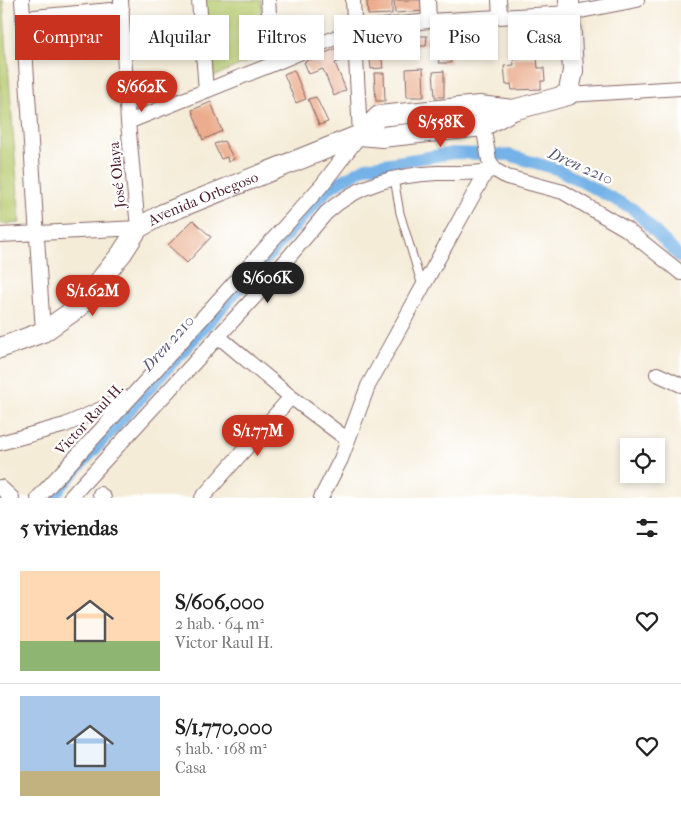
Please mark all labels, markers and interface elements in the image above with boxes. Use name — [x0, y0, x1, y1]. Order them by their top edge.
chip: Comprar — [15, 15, 120, 60]
chip: Alquilar — [130, 15, 229, 60]
chip: Filtros — [239, 15, 324, 60]
chip: Nuevo — [334, 15, 420, 60]
chip: Piso — [430, 15, 498, 60]
chip: Casa — [508, 15, 580, 60]
pin: S/662K — [101, 70, 183, 113]
text: S/662K — [117, 77, 167, 96]
pin: S/558K — [400, 106, 482, 148]
text: S/558K — [418, 112, 464, 131]
street label: José Olaya — [104, 140, 130, 210]
water label: Dren 2210 — [545, 143, 616, 189]
street label: Avenida Orbegoso — [144, 168, 261, 230]
pin: S/606K — [227, 262, 309, 304]
text: S/606K — [243, 268, 293, 287]
pin: S/1.62M — [47, 274, 139, 317]
text: S/1.62M — [67, 281, 119, 300]
water label: Dren 2210 — [137, 311, 198, 376]
street label: Victor Raul H. — [50, 379, 127, 459]
pin: S/1.77M — [212, 414, 304, 457]
text: S/1.77M — [233, 421, 283, 440]
map controls — [620, 438, 665, 483]
button: locate — [620, 438, 665, 483]
icon: filters — [633, 514, 661, 542]
text: 5 viviendas — [20, 516, 118, 540]
text: S/606,000 — [175, 590, 264, 614]
icon: home — [60, 591, 120, 651]
icon: heart — [633, 607, 661, 635]
text: 2 hab. · 64 m² — [175, 614, 264, 633]
text: Victor Raul H. — [175, 633, 273, 652]
text: S/1,770,000 — [175, 715, 273, 739]
icon: home — [60, 716, 120, 776]
icon: heart — [633, 732, 661, 760]
text: 5 hab. · 168 m² — [175, 739, 267, 758]
text: Casa — [175, 758, 206, 777]

